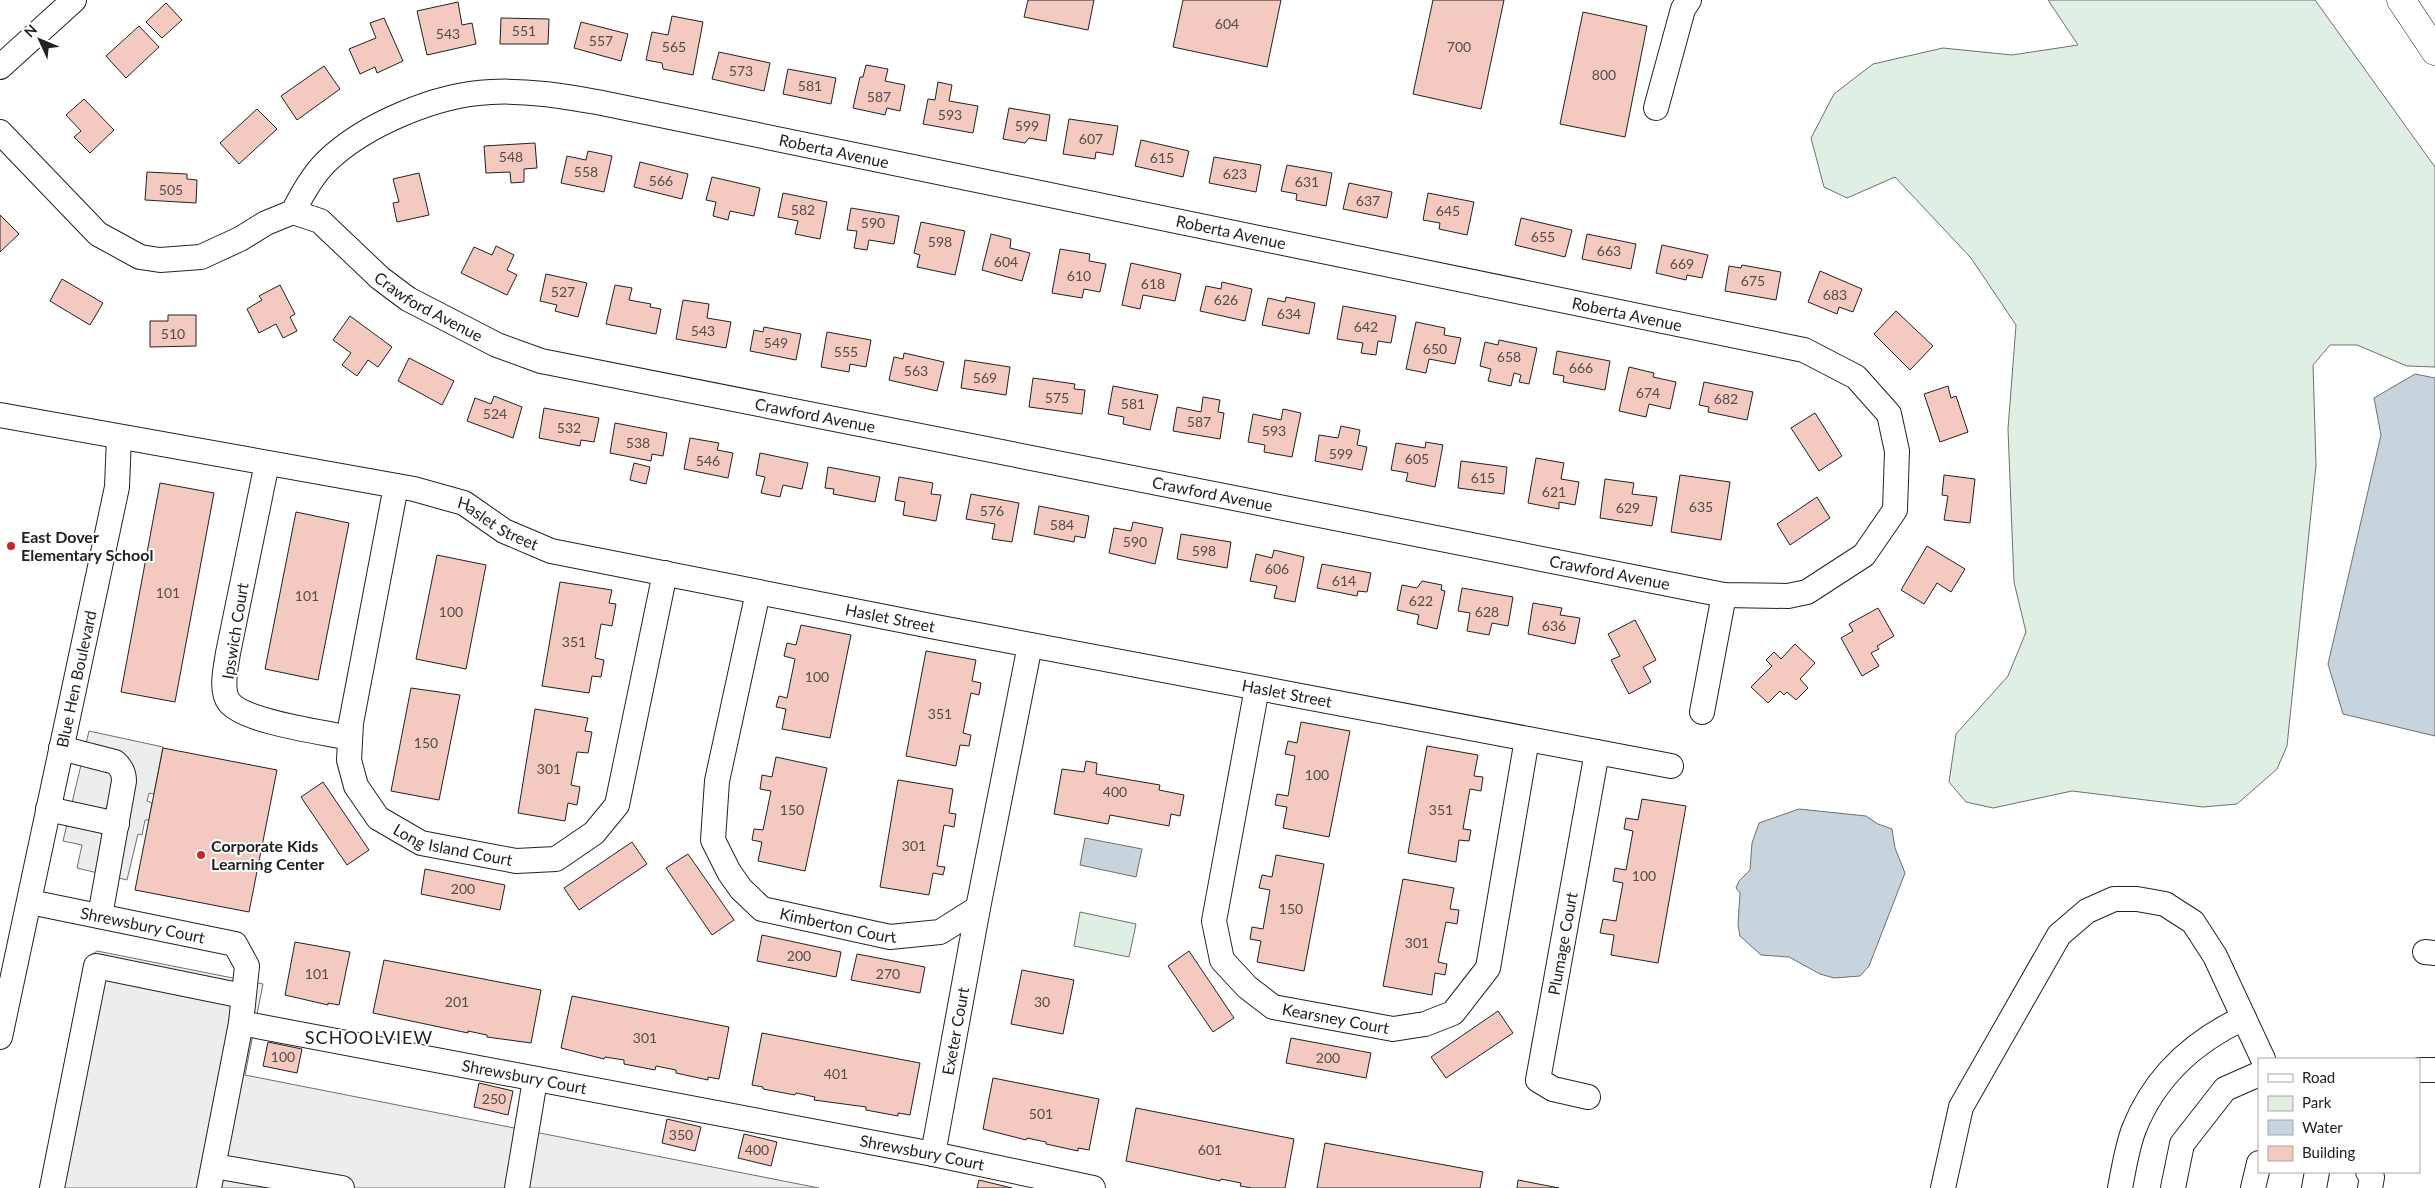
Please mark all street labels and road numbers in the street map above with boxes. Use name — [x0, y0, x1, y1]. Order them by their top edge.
street label: Roberta Avenue — [777, 130, 891, 171]
street label: Roberta Avenue — [1174, 211, 1288, 252]
street label: Crawford Avenue — [371, 267, 486, 345]
street label: Roberta Avenue — [1570, 293, 1684, 334]
street label: Crawford Avenue — [753, 394, 877, 436]
street label: Crawford Avenue — [1151, 472, 1274, 515]
street label: Haslet Street — [456, 492, 541, 554]
street label: Crawford Avenue — [1548, 551, 1672, 593]
street label: Ipswich Court — [218, 581, 252, 681]
street label: Haslet Street — [844, 599, 937, 636]
street label: Blue Hen Boulevard — [52, 609, 99, 749]
street label: Haslet Street — [1241, 675, 1334, 711]
street label: Long Island Court — [390, 819, 514, 869]
street label: Plumage Court — [1543, 890, 1581, 996]
street label: Shrewsbury Court — [79, 903, 207, 947]
street label: Kimberton Court — [778, 903, 897, 946]
street label: Exeter Court — [938, 985, 972, 1077]
street label: Kearsney Court — [1281, 999, 1391, 1037]
street label: Shrewsbury Court — [460, 1055, 589, 1097]
street label: Shrewsbury Court — [858, 1130, 987, 1174]

